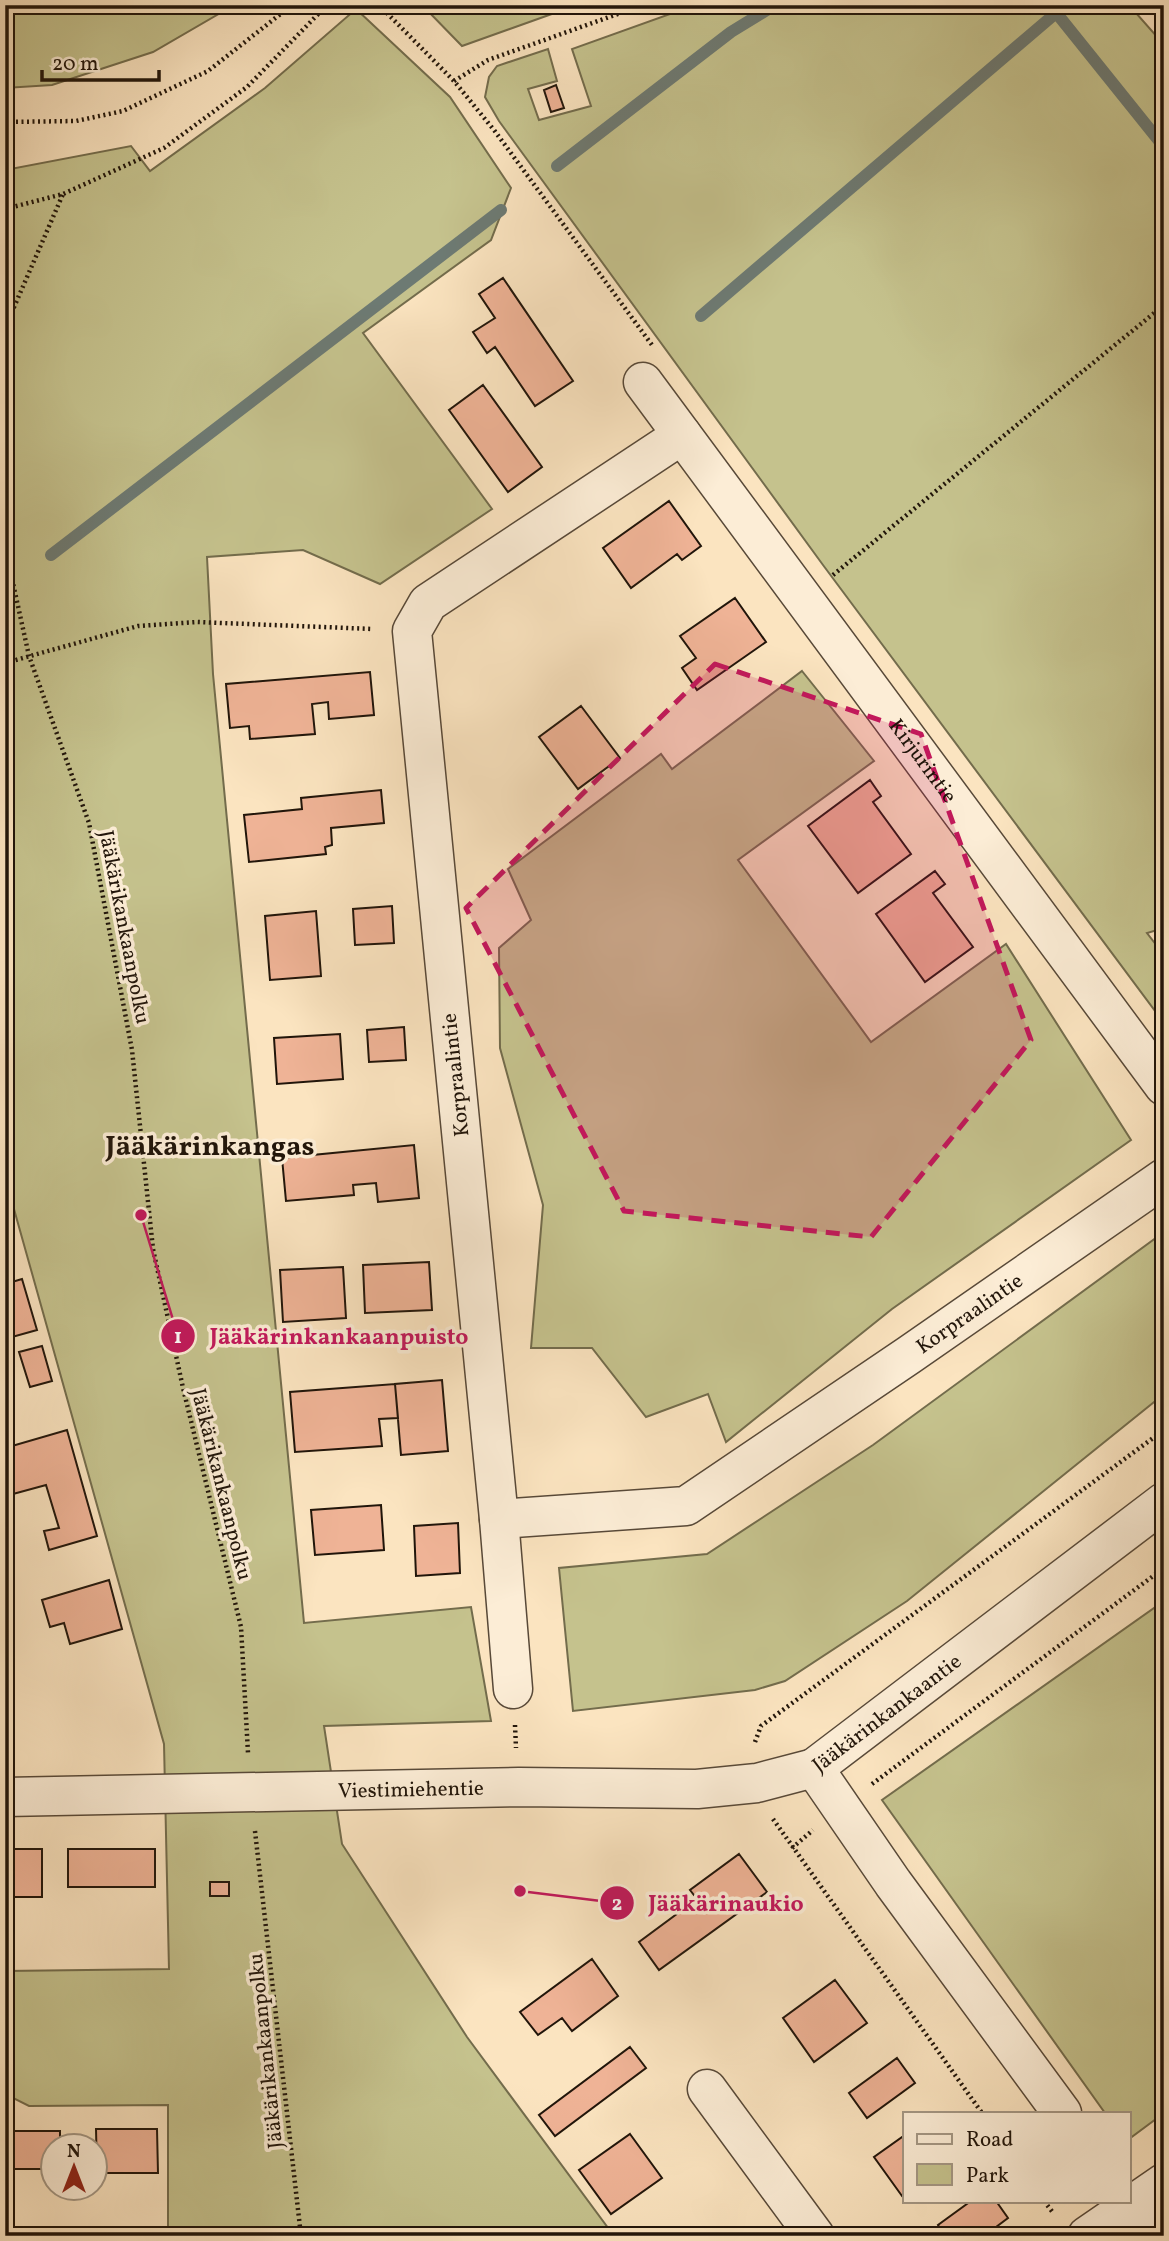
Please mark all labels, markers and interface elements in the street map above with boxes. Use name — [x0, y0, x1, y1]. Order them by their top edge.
scale bar — [42, 38, 159, 82]
text: 20 m — [52, 50, 98, 79]
street label: Kirjurintie — [881, 713, 963, 810]
street label: Jääkärikankaanpolku — [91, 828, 157, 1027]
street label: Korpraalintie — [436, 1012, 477, 1138]
district label: Jääkärinkangas — [105, 1128, 314, 1167]
street label: Korpraalintie — [911, 1267, 1029, 1362]
callout: Jääkärinkankaanpuisto — [160, 1314, 482, 1358]
text: Jääkärinkankaanpuisto — [209, 1322, 468, 1354]
text: 1 — [174, 1323, 182, 1352]
street label: Jääkärikankaanpolku — [183, 1385, 258, 1583]
street label: Jääkärinkankaantie — [807, 1648, 968, 1780]
street label: Viestimiehentie — [338, 1775, 484, 1807]
callout: Jääkärinaukio — [600, 1881, 818, 1925]
text: Jääkärinaukio — [647, 1889, 804, 1921]
text: 2 — [612, 1890, 622, 1919]
street label: Jääkärikankaanpolku — [242, 1951, 291, 2150]
legend — [903, 2112, 1130, 2202]
text: Road — [966, 2126, 1013, 2155]
north arrow — [38, 2132, 108, 2202]
text: N — [67, 2139, 81, 2165]
text: Park — [966, 2162, 1009, 2191]

